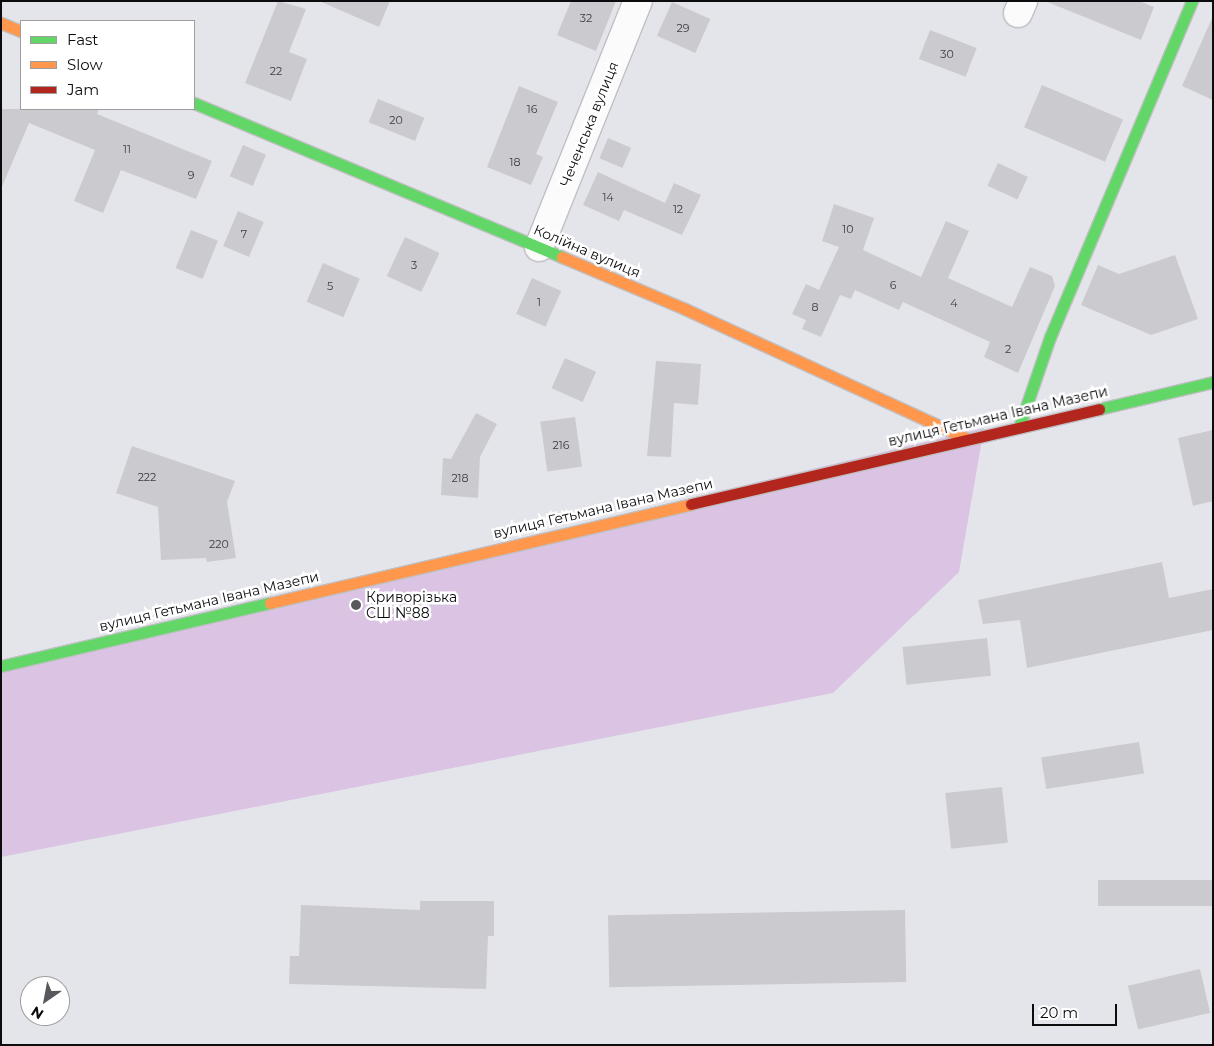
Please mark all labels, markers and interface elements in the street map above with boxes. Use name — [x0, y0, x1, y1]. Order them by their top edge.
house number: 32 — [580, 11, 592, 25]
legend — [20, 20, 195, 110]
house number: 29 — [677, 21, 689, 35]
text: Fast — [67, 30, 98, 49]
house number: 30 — [940, 47, 954, 61]
text: Slow — [67, 55, 103, 74]
street label: Чеченська вулиця — [556, 59, 622, 189]
house number: 22 — [270, 64, 282, 78]
text: Jam — [67, 80, 99, 99]
house number: 16 — [527, 102, 537, 116]
house number: 20 — [389, 113, 403, 127]
house number: 11 — [123, 142, 131, 156]
house number: 18 — [510, 155, 520, 169]
house number: 9 — [188, 168, 194, 182]
house number: 14 — [602, 190, 614, 204]
house number: 12 — [673, 202, 683, 216]
street label: Колійна вулиця — [531, 221, 643, 281]
house number: 10 — [842, 222, 854, 236]
house number: 7 — [241, 227, 247, 241]
house number: 3 — [411, 258, 417, 272]
house number: 6 — [890, 278, 896, 292]
house number: 5 — [327, 279, 333, 293]
house number: 1 — [537, 295, 541, 309]
house number: 4 — [950, 296, 958, 310]
house number: 8 — [811, 300, 819, 314]
house number: 2 — [1005, 342, 1011, 356]
street label: вулиця Гетьмана Івана Мазепи — [886, 383, 1110, 449]
house number: 216 — [553, 438, 569, 452]
house number: 222 — [138, 470, 156, 484]
house number: 218 — [451, 471, 469, 485]
street label: вулиця Гетьмана Івана Мазепи — [491, 475, 715, 541]
house number: 220 — [209, 537, 229, 551]
street label: вулиця Гетьмана Івана Мазепи — [97, 568, 321, 634]
place label: Криворізька СШ №88 — [366, 589, 457, 622]
marker: Криворізька СШ №88 — [350, 599, 362, 611]
north arrow — [20, 976, 70, 1026]
scale bar — [1034, 994, 1119, 1026]
text: N — [28, 1002, 47, 1023]
text: 20 m — [1040, 1003, 1078, 1022]

